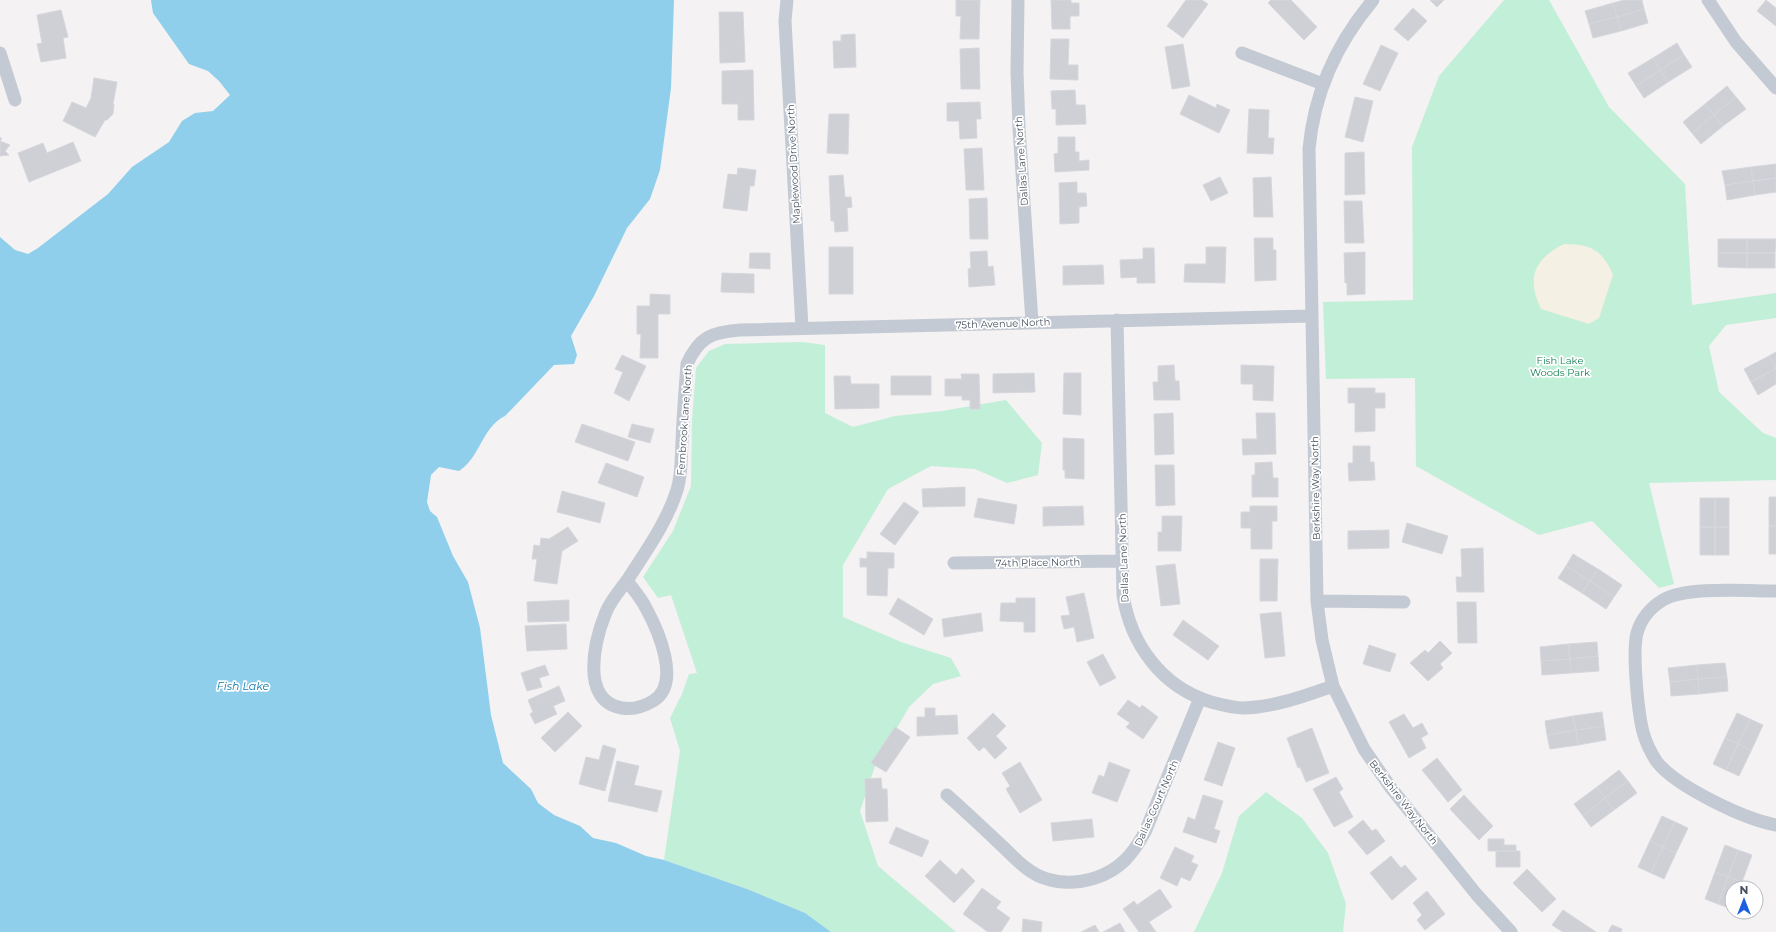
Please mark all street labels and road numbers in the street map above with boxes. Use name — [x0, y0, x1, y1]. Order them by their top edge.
street label: Maplewood Drive North — [784, 104, 803, 224]
street label: Dallas Lane North — [1012, 116, 1031, 206]
street label: 75th Avenue North — [956, 315, 1050, 332]
street label: Fernbrook Lane North — [674, 364, 695, 476]
street label: Berkshire Way North — [1308, 436, 1323, 540]
street label: Dallas Lane North — [1115, 513, 1132, 603]
street label: 74th Place North — [996, 555, 1080, 570]
street label: Berkshire Way North — [1366, 757, 1441, 847]
street label: Dallas Court North — [1132, 758, 1181, 848]

